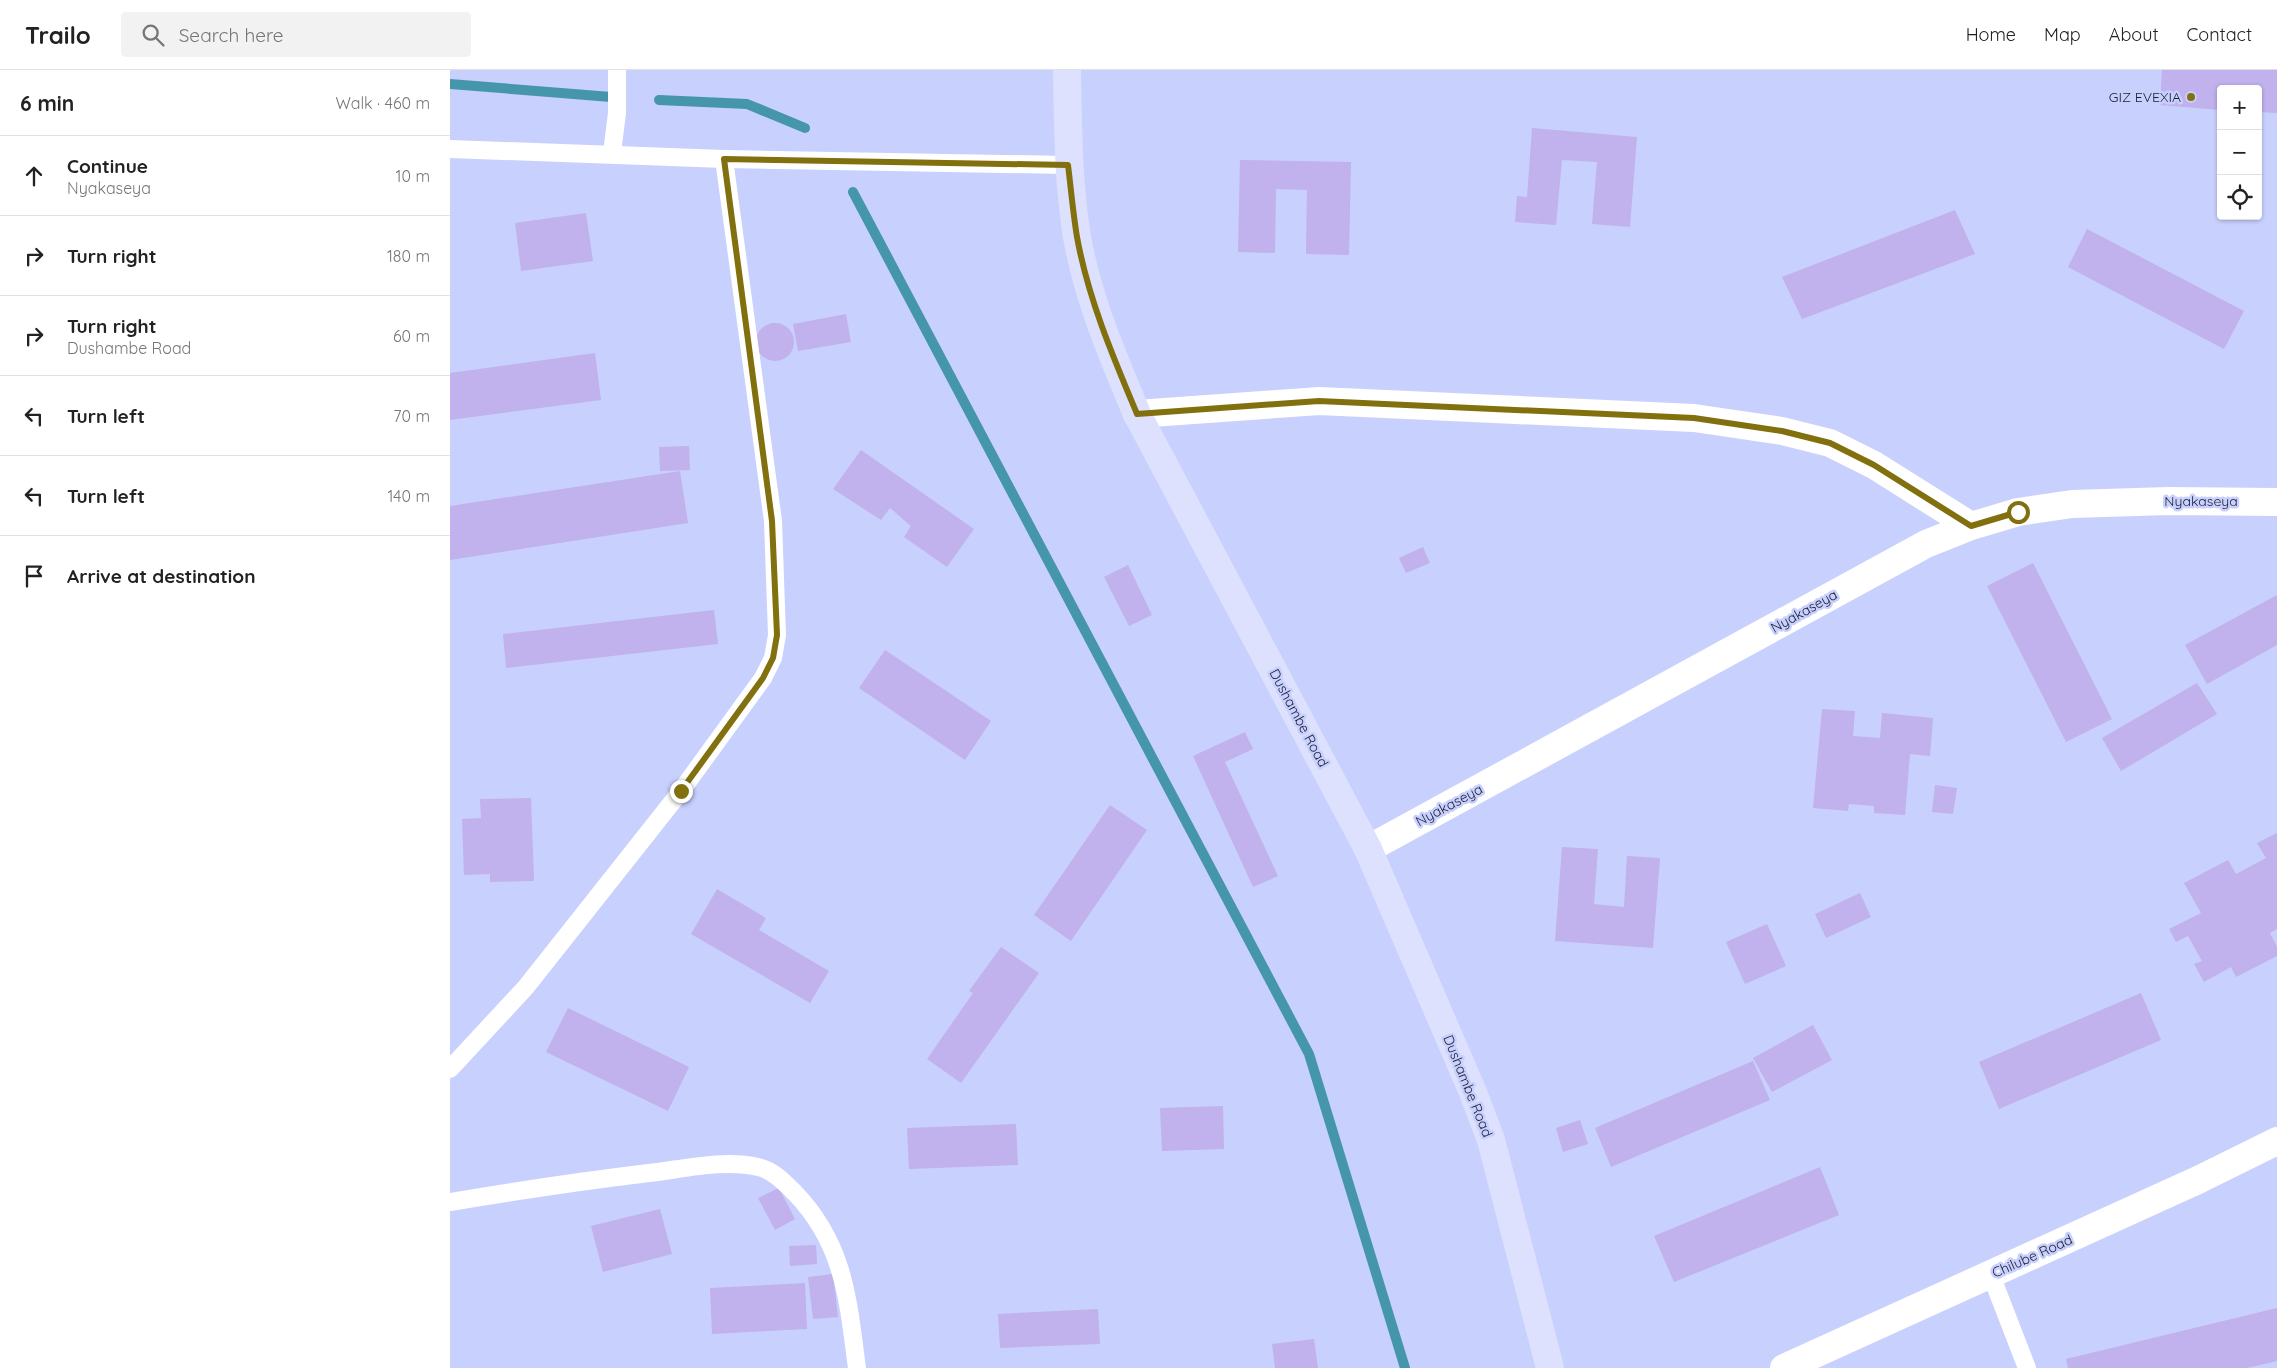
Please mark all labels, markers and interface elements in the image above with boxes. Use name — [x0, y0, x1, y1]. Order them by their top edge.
search box — [121, 12, 471, 57]
text: Trailo — [25, 20, 91, 50]
icon: search — [139, 21, 167, 49]
text: Search here — [179, 23, 284, 47]
text: Home — [1966, 23, 2016, 46]
text: Map — [2044, 23, 2081, 46]
text: About — [2109, 23, 2159, 46]
text: Contact — [2187, 23, 2252, 46]
map controls — [2217, 85, 2262, 220]
button: + — [2217, 85, 2262, 130]
place label: GIZ EVEXIA — [2109, 88, 2181, 106]
text: 6 min — [20, 90, 74, 116]
marker: GIZ EVEXIA — [2185, 91, 2197, 103]
text: Walk · 460 m — [335, 93, 430, 113]
button: − — [2217, 130, 2262, 175]
text: Continue — [67, 154, 148, 178]
icon: ahead — [20, 162, 48, 190]
text: 10 m — [396, 166, 430, 186]
button: locate — [2217, 175, 2262, 220]
text: Nyakaseya — [67, 178, 151, 198]
icon: right — [20, 242, 48, 270]
text: Turn right — [67, 244, 156, 268]
text: 180 m — [387, 246, 430, 266]
text: Turn right — [67, 314, 156, 338]
icon: right — [20, 322, 48, 350]
text: 60 m — [393, 326, 430, 346]
text: Dushambe Road — [67, 338, 191, 358]
icon: left — [20, 402, 48, 430]
text: Turn left — [67, 404, 145, 428]
text: 70 m — [393, 406, 430, 426]
icon: left — [20, 482, 48, 510]
text: Turn left — [67, 484, 145, 508]
text: 140 m — [387, 486, 430, 506]
street label: Nyakaseya — [2164, 492, 2238, 510]
route start — [2007, 501, 2030, 524]
icon: arrive — [20, 562, 48, 590]
text: Arrive at destination — [67, 564, 256, 588]
street label: Nyakaseya — [1768, 585, 1840, 637]
street label: Dushambe Road — [1266, 666, 1332, 770]
route end — [670, 780, 693, 803]
street label: Nyakaseya — [1412, 780, 1486, 830]
street label: Dushambe Road — [1439, 1032, 1497, 1140]
street label: Chilube Road — [1989, 1230, 2075, 1282]

